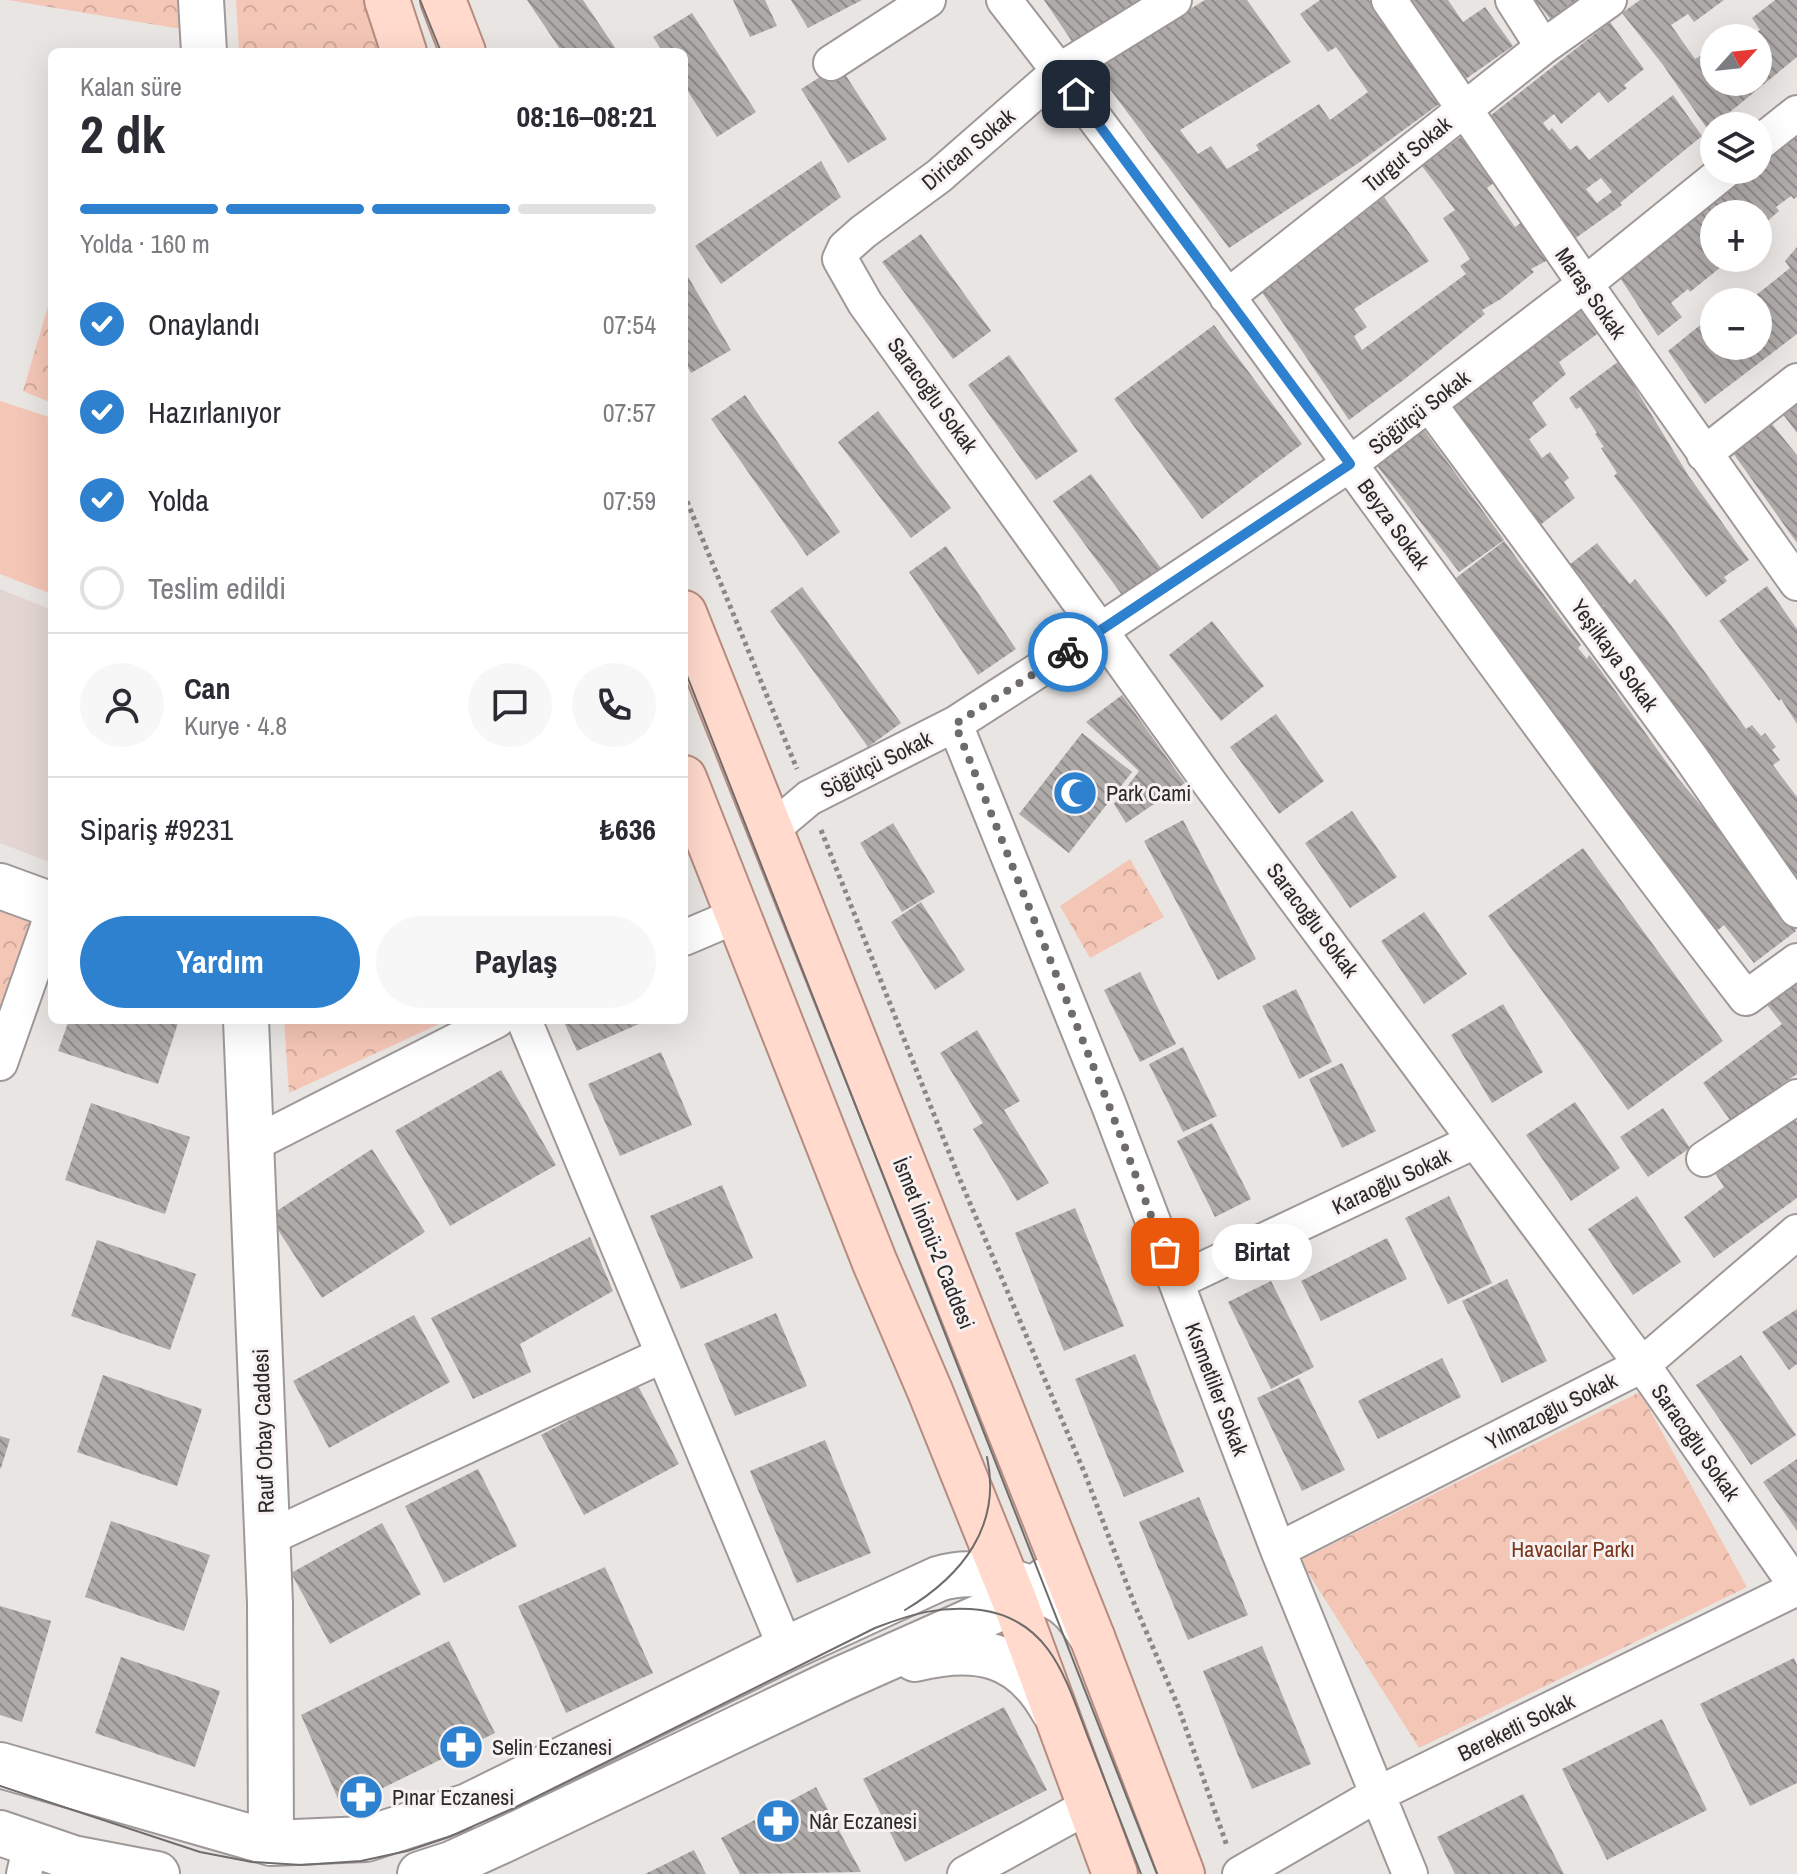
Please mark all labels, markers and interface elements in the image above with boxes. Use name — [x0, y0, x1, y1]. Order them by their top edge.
north arrow — [1700, 24, 1772, 96]
map controls — [1700, 24, 1772, 360]
pin — [1042, 60, 1110, 128]
text: Kalan süre — [80, 69, 182, 104]
icon: home — [1054, 72, 1098, 116]
text: 08:16–08:21 — [517, 96, 656, 136]
text: 2 dk — [80, 99, 165, 169]
street label: Dirican Sokak — [915, 100, 1022, 197]
street label: Turgut Sokak — [1356, 108, 1458, 199]
button: layers — [1700, 112, 1772, 184]
button: + — [1700, 200, 1772, 272]
text: Yolda · 160 m — [80, 226, 210, 261]
street label: Maraş Sokak — [1549, 241, 1634, 346]
button: − — [1700, 288, 1772, 360]
icon: check — [80, 302, 124, 346]
text: Onaylandı — [148, 304, 260, 344]
text: 07:54 — [603, 307, 656, 342]
street label: Saracoğlu Sokak — [881, 331, 986, 460]
street label: Söğütçü Sokak — [1362, 362, 1477, 461]
icon: check — [80, 390, 124, 434]
text: Hazırlanıyor — [148, 392, 281, 432]
text: 07:57 — [603, 395, 656, 430]
street label: Beyza Sokak — [1351, 473, 1438, 576]
icon: check — [80, 478, 124, 522]
text: Yolda — [148, 480, 209, 520]
text: 07:59 — [603, 483, 656, 518]
text: Teslim edildi — [148, 568, 286, 608]
street label: Yeşilkaya Sokak — [1564, 593, 1666, 718]
courier — [1028, 612, 1108, 692]
icon: bike — [1046, 630, 1090, 674]
button: person — [80, 663, 164, 747]
button: chat — [468, 663, 552, 747]
button: phone — [572, 663, 656, 747]
text: Can — [184, 668, 230, 708]
text: Kurye · 4.8 — [184, 708, 287, 743]
street label: Söğütçü Sokak — [815, 723, 938, 805]
mosque icon: Park Cami — [1051, 769, 1099, 817]
place label: Park Cami — [1106, 778, 1191, 808]
text: Sipariş #9231 — [80, 809, 233, 849]
text: ₺636 — [600, 809, 656, 849]
street label: Saracoğlu Sokak — [1260, 857, 1367, 984]
button: Yardım — [80, 916, 360, 1008]
button: Paylaş — [376, 916, 656, 1008]
street label: Karaoğlu Sokak — [1327, 1140, 1456, 1222]
street label: İsmet İnönü-2 Caddesi — [886, 1153, 982, 1333]
pin — [1131, 1218, 1199, 1286]
callout: Birtat — [1213, 1224, 1313, 1280]
icon: bag — [1143, 1230, 1187, 1274]
text: Birtat — [1234, 1234, 1290, 1269]
street label: Kısmetliler Sokak — [1178, 1318, 1257, 1461]
street label: Rauf Orbay Caddesi — [245, 1348, 281, 1514]
street label: Yılmazoğlu Sokak — [1480, 1365, 1623, 1457]
street label: Saracoğlu Sokak — [1645, 1378, 1748, 1507]
park label: Havacılar Parkı — [1511, 1534, 1635, 1564]
street label: Bereketli Sokak — [1453, 1685, 1580, 1768]
pharmacy icon: Selin Eczanesi — [437, 1723, 485, 1771]
place label: Selin Eczanesi — [492, 1732, 612, 1762]
pharmacy icon: Pınar Eczanesi — [337, 1773, 385, 1821]
place label: Pınar Eczanesi — [392, 1782, 514, 1812]
pharmacy icon: Nâr Eczanesi — [754, 1797, 802, 1845]
place label: Nâr Eczanesi — [809, 1806, 917, 1836]

